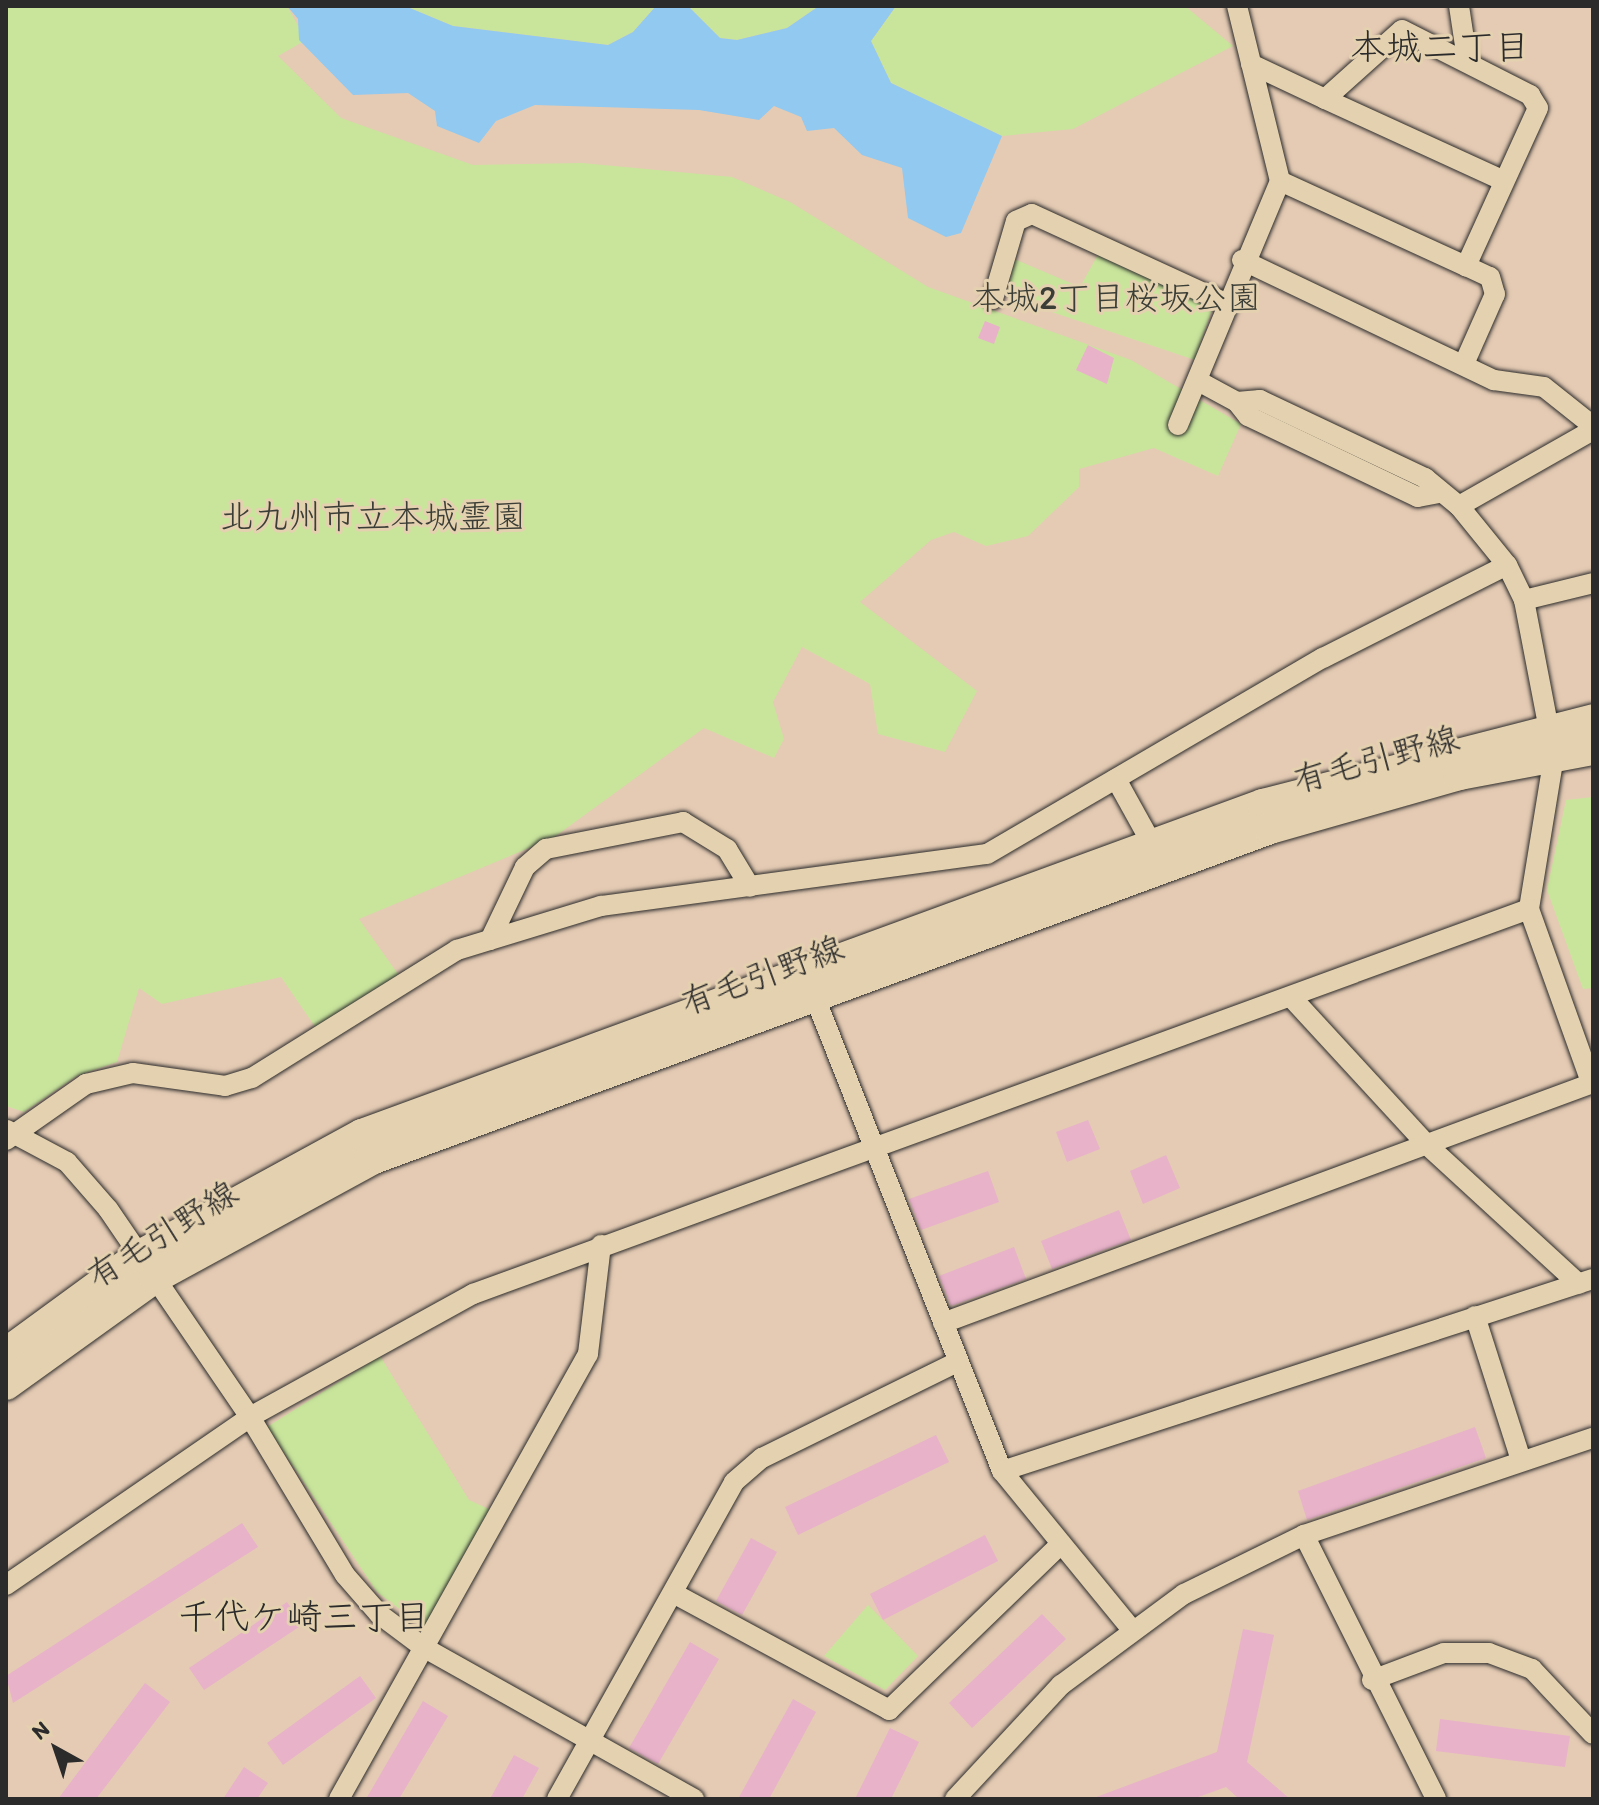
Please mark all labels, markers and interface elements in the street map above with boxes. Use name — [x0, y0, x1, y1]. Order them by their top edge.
district label: 本城二丁目 — [1350, 25, 1530, 69]
park label: 本城2丁目桜坂公園 — [971, 278, 1261, 318]
park label: 北九州市立本城霊園 — [220, 497, 526, 537]
street label: 有毛引野線 — [1289, 717, 1463, 801]
street label: 有毛引野線 — [675, 927, 849, 1023]
street label: 有毛引野線 — [79, 1172, 245, 1296]
district label: 千代ケ崎三丁目 — [178, 1595, 430, 1639]
north arrow — [16, 1709, 96, 1789]
text: N — [26, 1715, 55, 1745]

